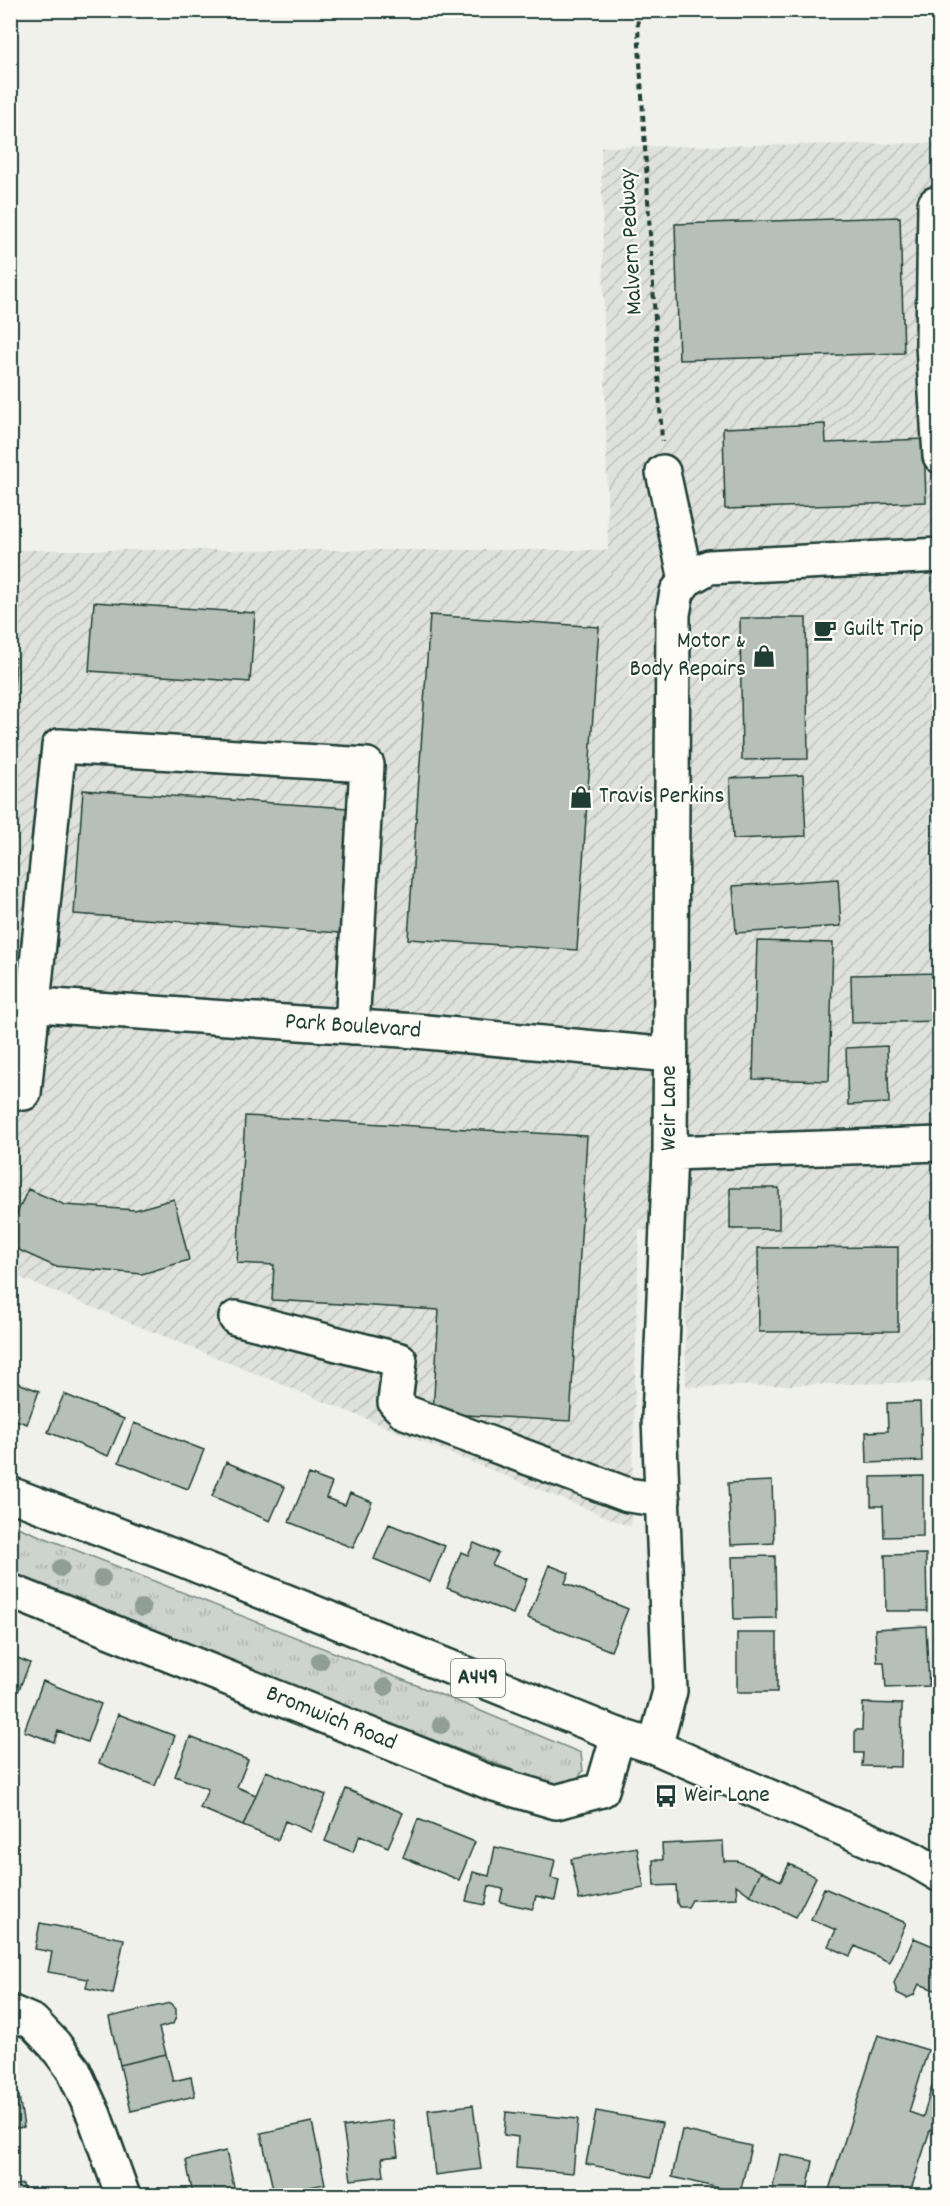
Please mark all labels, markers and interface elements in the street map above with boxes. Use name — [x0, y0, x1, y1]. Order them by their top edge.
street label: Malvern Pedway — [611, 167, 653, 316]
place label: Guilt Trip — [843, 613, 924, 647]
cafe icon: Guilt Trip — [812, 617, 838, 643]
place label: Motor & Body Repairs — [630, 625, 746, 687]
shop icon: Motor & Body Repairs — [751, 643, 777, 669]
place label: Travis Perkins — [599, 780, 725, 814]
shop icon: Travis Perkins — [568, 784, 594, 810]
street label: Park Boulevard — [284, 1005, 422, 1049]
street label: Weir Lane — [653, 1065, 687, 1151]
road number: A449 — [451, 1659, 505, 1697]
street label: Bromwich Road — [261, 1677, 401, 1761]
place label: Weir Lane — [684, 1779, 770, 1813]
bus stop icon: Weir Lane — [653, 1783, 679, 1809]

